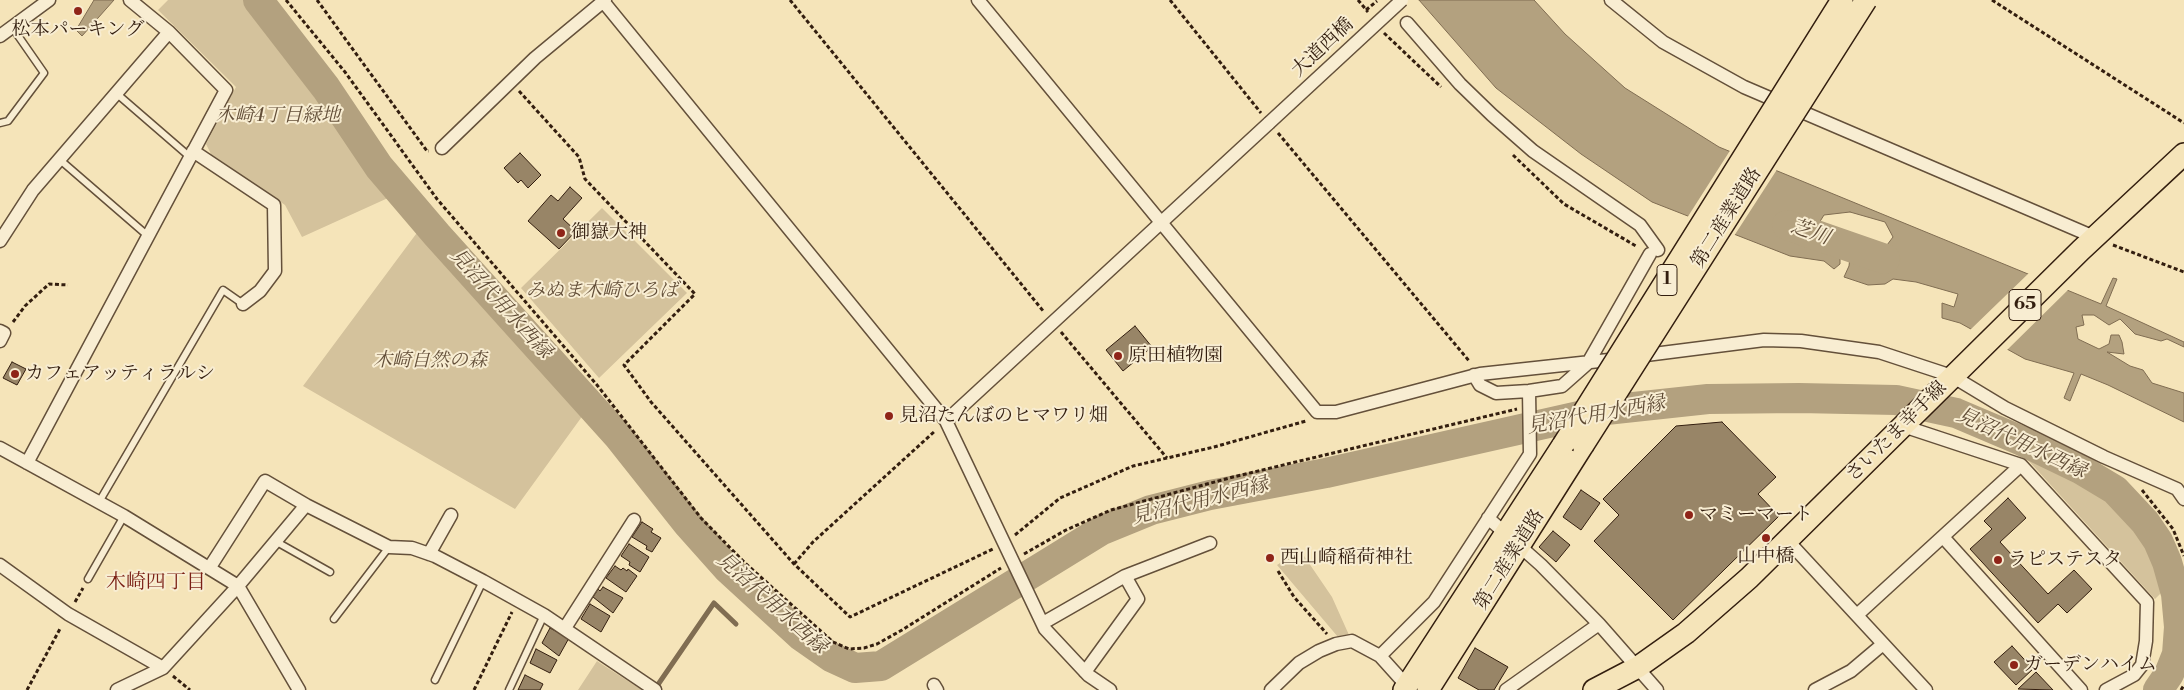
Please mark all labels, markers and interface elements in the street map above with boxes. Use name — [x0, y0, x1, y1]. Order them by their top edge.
marker: 松本パーキング — [72, 5, 84, 17]
street label: 大道西橋 — [1287, 14, 1359, 82]
place label: 松本パーキング — [12, 19, 144, 41]
park label: 木崎4丁目緑地 — [216, 105, 340, 127]
street label: 第二産業道路 — [1687, 164, 1767, 272]
water label: 芝川 — [1787, 215, 1833, 251]
place label: 御嶽大神 — [571, 222, 647, 244]
marker: 御嶽大神 — [555, 227, 567, 239]
water label: 見沼代用水西縁 — [444, 244, 556, 364]
road number: 1 — [1657, 264, 1677, 296]
park label: みぬま木崎ひろば — [526, 280, 678, 302]
road number: 65 — [2009, 290, 2041, 320]
place label: 原田植物園 — [1128, 345, 1223, 367]
park label: 木崎自然の森 — [373, 350, 487, 372]
marker: 原田植物園 — [1112, 350, 1124, 362]
place label: カフェアッティラルシ — [25, 363, 215, 385]
marker: カフェアッティラルシ — [9, 368, 21, 380]
street label: さいたま幸手線 — [1842, 377, 1952, 487]
water label: 見沼代用水西縁 — [1525, 392, 1667, 440]
water label: 見沼代用水西縁 — [1952, 404, 2090, 484]
place label: 見沼たんぼのヒマワリ畑 — [899, 405, 1108, 427]
marker: 見沼たんぼのヒマワリ畑 — [883, 410, 895, 422]
water label: 見沼代用水西縁 — [1129, 473, 1271, 531]
place label: マミーマート — [1699, 504, 1813, 526]
street label: 第二産業道路 — [1470, 506, 1550, 614]
marker: マミーマート — [1683, 509, 1695, 521]
marker: 山中橋 — [1760, 532, 1772, 544]
place label: 山中橋 — [1738, 546, 1794, 568]
place label: 西山崎稲荷神社 — [1280, 547, 1413, 569]
water label: 見沼代用水西縁 — [711, 548, 831, 660]
place label: ラピステスタ — [2008, 549, 2122, 571]
marker: 西山崎稲荷神社 — [1264, 552, 1276, 564]
marker: ラピステスタ — [1992, 554, 2004, 566]
district label: 木崎四丁目 — [106, 571, 206, 595]
place label: ガーデンハイム — [2024, 654, 2157, 676]
marker: ガーデンハイム — [2008, 659, 2020, 671]

